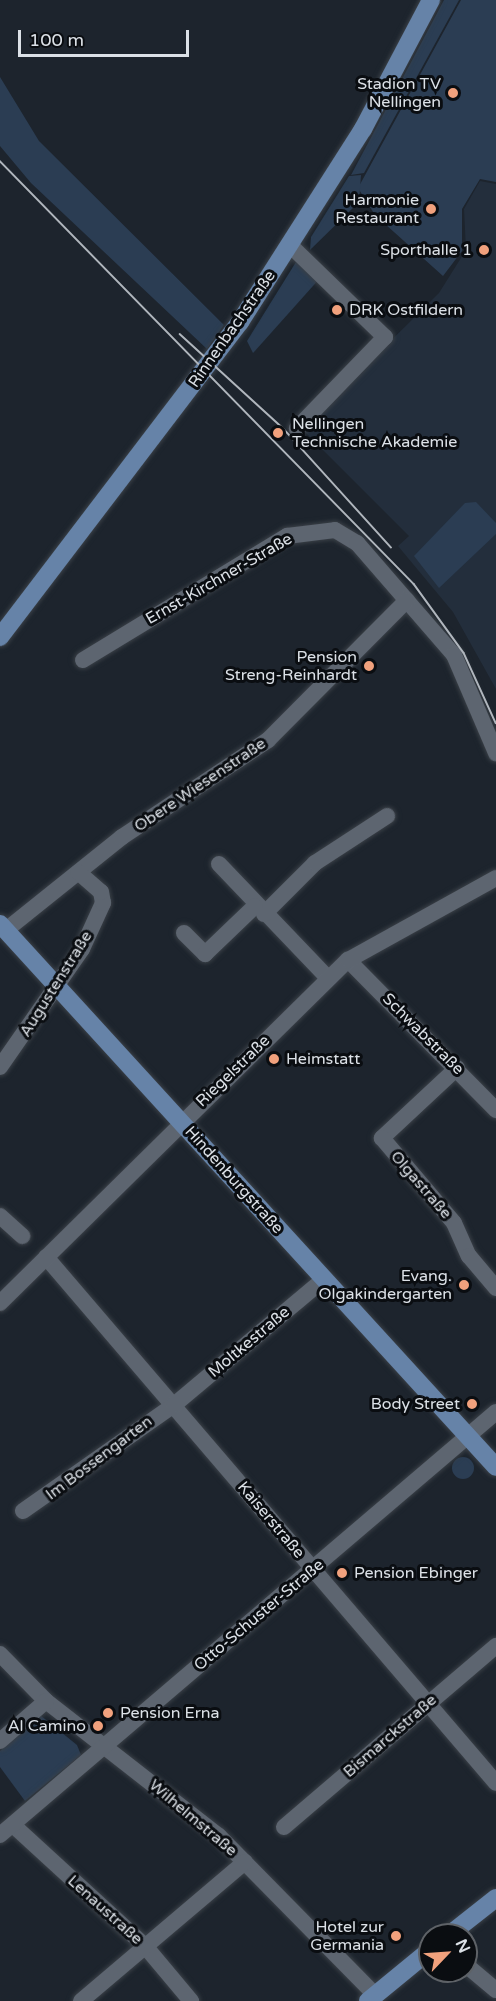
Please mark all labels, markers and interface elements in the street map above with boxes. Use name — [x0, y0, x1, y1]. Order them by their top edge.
scale bar — [21, 18, 192, 56]
text: 100 m — [29, 29, 84, 51]
place label: Stadion TV Nellingen — [357, 74, 441, 112]
marker: Stadion TV Nellingen — [446, 86, 460, 100]
place label: Harmonie Restaurant — [335, 190, 419, 228]
marker: Harmonie Restaurant — [424, 202, 438, 216]
place label: Sporthalle 1 — [380, 240, 472, 260]
marker: Sporthalle 1 — [477, 243, 491, 257]
street label: Rinnenbachstraße — [184, 267, 280, 391]
place label: DRK Ostfildern — [349, 300, 463, 320]
marker: DRK Ostfildern — [330, 303, 344, 317]
place label: Nellingen Technische Akademie — [292, 414, 457, 452]
marker: Nellingen Technische Akademie — [269, 424, 287, 442]
street label: Ernst-Kirchner-Straße — [142, 529, 296, 629]
place label: Pension Streng-Reinhardt — [225, 647, 357, 685]
marker: Pension Streng-Reinhardt — [362, 659, 376, 673]
street label: Obere Wiesenstraße — [131, 734, 269, 836]
street label: Augustenstraße — [16, 927, 96, 1041]
street label: Schwabstraße — [378, 989, 468, 1079]
street label: Riegelstraße — [192, 1031, 274, 1111]
place label: Heimstatt — [286, 1049, 360, 1069]
marker: Heimstatt — [267, 1052, 281, 1066]
street label: Hindenburgstraße — [181, 1122, 287, 1238]
street label: Olgastraße — [386, 1147, 456, 1223]
place label: Evang. Olgakindergarten — [319, 1266, 452, 1304]
marker: Evang. Olgakindergarten — [457, 1278, 471, 1292]
street label: Moltkestraße — [204, 1302, 294, 1382]
place label: Body Street — [371, 1394, 460, 1414]
marker: Body Street — [465, 1397, 479, 1411]
street label: Im Bossengarten — [42, 1412, 156, 1504]
street label: Kaiserstraße — [233, 1478, 309, 1562]
street label: Otto-Schuster-Straße — [190, 1555, 328, 1675]
place label: Pension Ebinger — [354, 1563, 478, 1583]
marker: Pension Ebinger — [335, 1566, 349, 1580]
street label: Bismarckstraße — [340, 1690, 440, 1782]
place label: Pension Erna — [120, 1703, 220, 1723]
marker: Pension Erna — [101, 1706, 115, 1720]
place label: Al Camino — [8, 1716, 86, 1736]
marker: Al Camino — [91, 1719, 105, 1733]
street label: Wilhelmstraße — [145, 1776, 241, 1860]
street label: Lenaustraße — [64, 1871, 146, 1949]
place label: Hotel zur Germania — [310, 1917, 384, 1955]
north arrow — [418, 1923, 478, 1983]
marker: Hotel zur Germania — [389, 1929, 403, 1943]
text: N — [451, 1936, 474, 1956]

